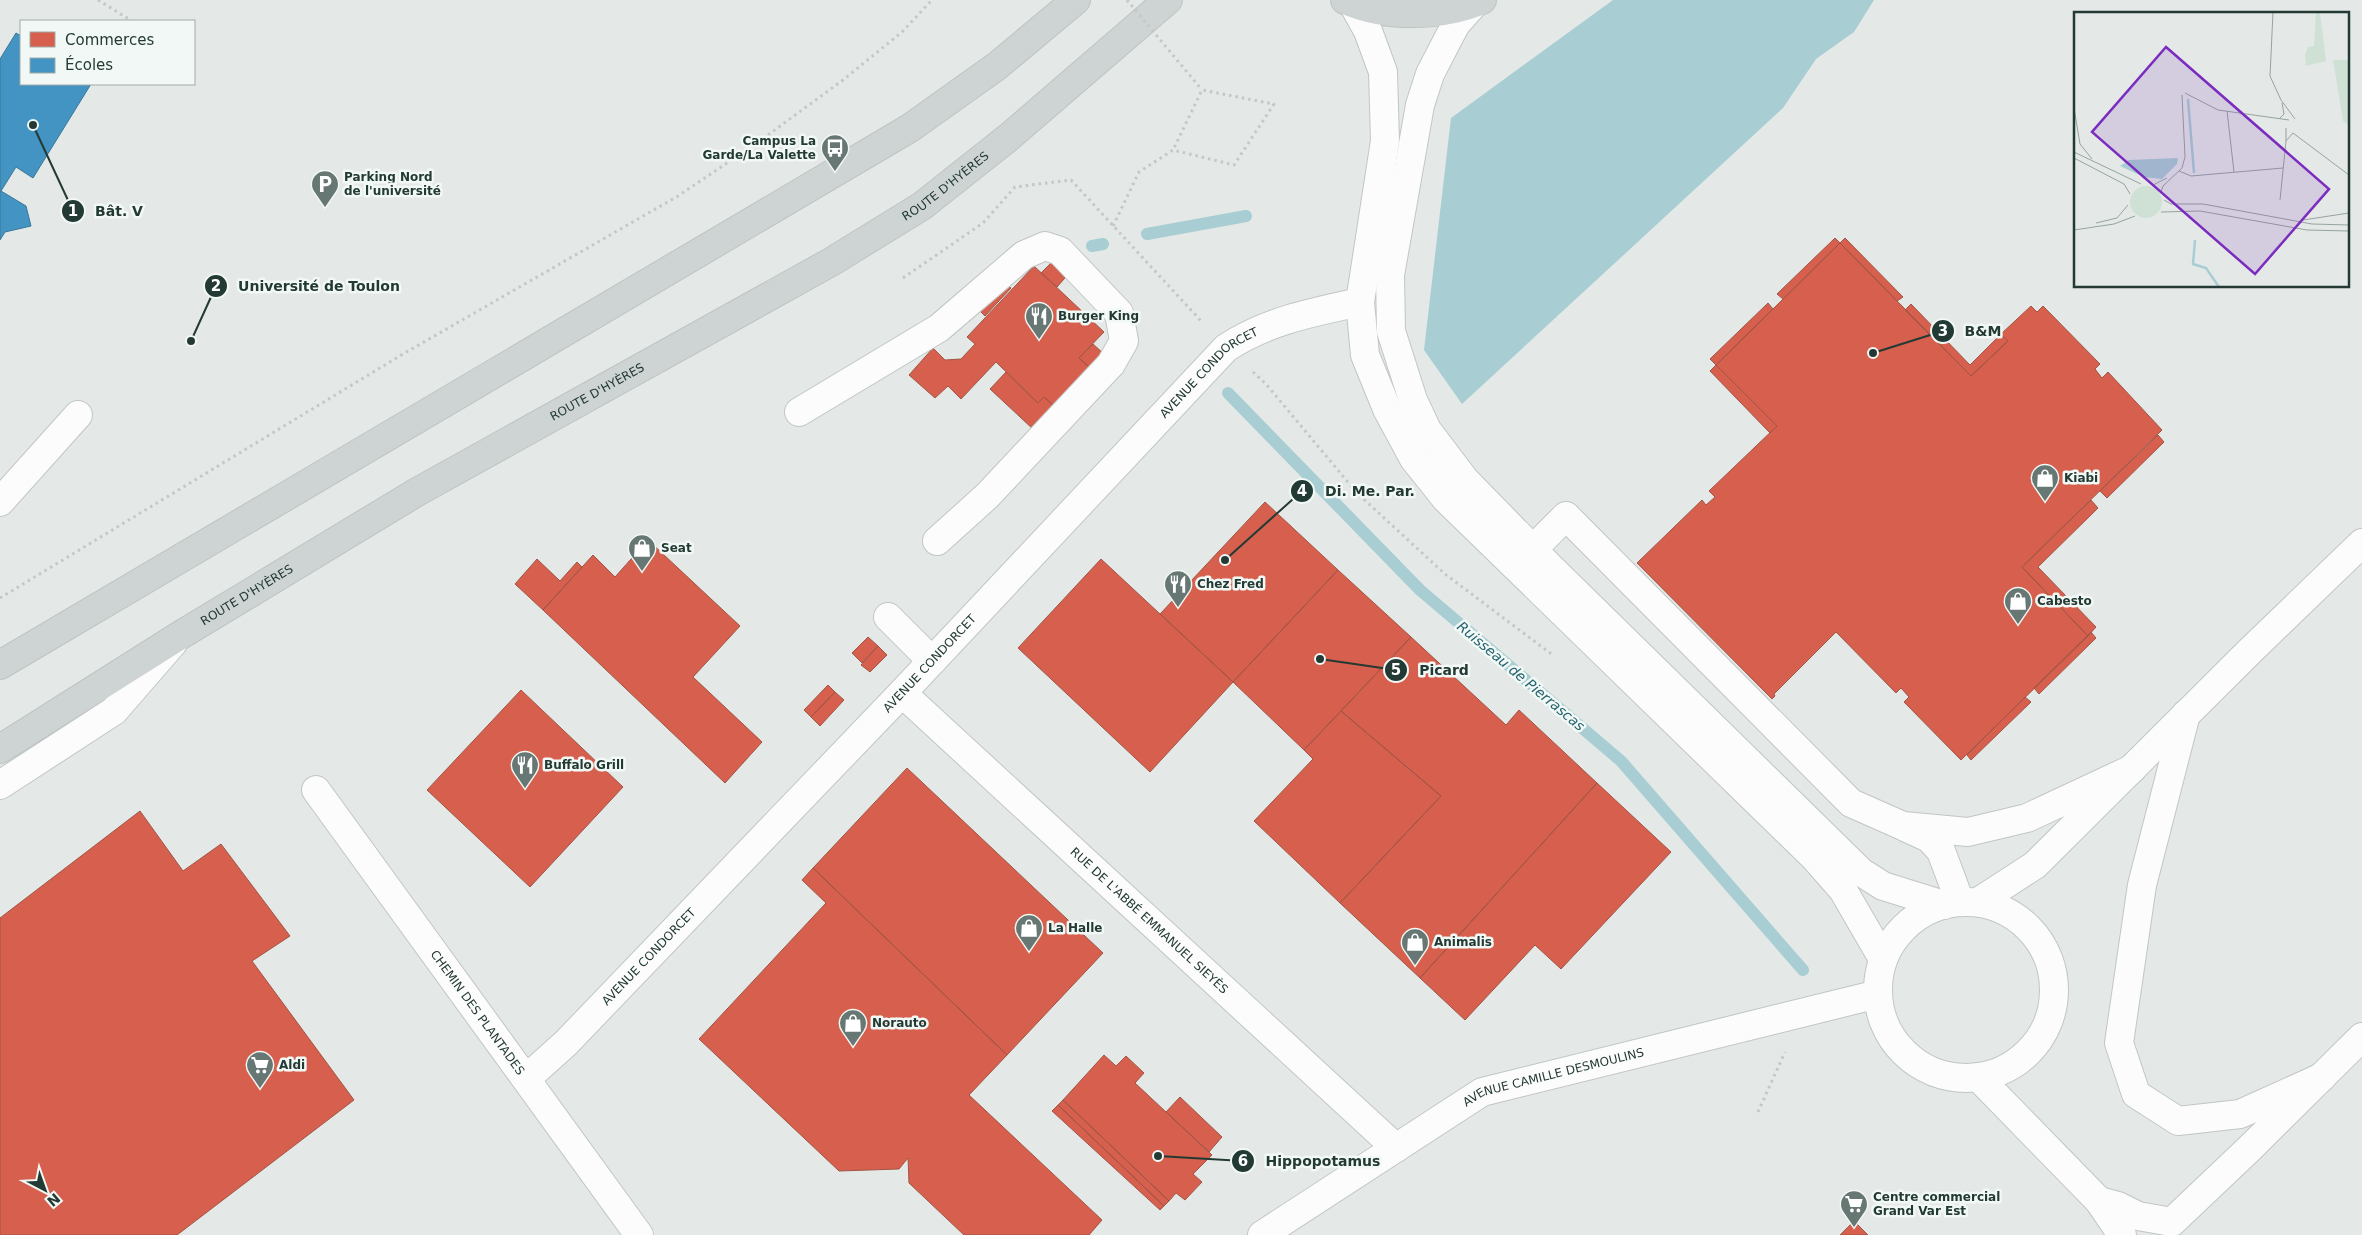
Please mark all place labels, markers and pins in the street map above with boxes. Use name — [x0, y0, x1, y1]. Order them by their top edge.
bus stop icon: Campus La Garde/La Valette — [820, 133, 850, 172]
place label: Campus La Garde/La Valette — [703, 134, 816, 162]
parking icon: Parking Nord de l'université — [310, 169, 340, 208]
place label: Parking Nord de l'université — [344, 170, 441, 198]
callout: Bât. V — [60, 196, 153, 225]
callout: Université de Toulon — [203, 271, 410, 300]
restaurant icon: Burger King — [1024, 301, 1054, 340]
place label: Burger King — [1058, 309, 1139, 323]
callout: B&M — [1930, 316, 2012, 345]
shop icon: Kiabi — [2030, 463, 2060, 502]
place label: Kiabi — [2064, 471, 2098, 485]
callout: Di. Me. Par. — [1290, 476, 1424, 505]
shop icon: Seat — [627, 533, 657, 572]
place label: Seat — [661, 541, 692, 555]
restaurant icon: Chez Fred — [1163, 569, 1193, 608]
place label: Chez Fred — [1197, 577, 1264, 591]
shop icon: Cabesto — [2003, 586, 2033, 625]
place label: Cabesto — [2037, 594, 2092, 608]
callout: Picard — [1384, 655, 1478, 684]
restaurant icon: Buffalo Grill — [510, 750, 540, 789]
place label: Buffalo Grill — [544, 758, 624, 772]
shop icon: La Halle — [1014, 913, 1044, 952]
place label: La Halle — [1048, 921, 1102, 935]
shop icon: Animalis — [1400, 927, 1430, 966]
place label: Animalis — [1434, 935, 1492, 949]
shop icon: Norauto — [838, 1008, 868, 1047]
place label: Norauto — [872, 1016, 927, 1030]
supermarket icon: Aldi — [245, 1050, 275, 1089]
place label: Aldi — [279, 1058, 305, 1072]
callout: Hippopotamus — [1230, 1147, 1390, 1176]
supermarket icon: Centre commercial Grand Var Est — [1839, 1189, 1869, 1228]
place label: Centre commercial Grand Var Est — [1873, 1190, 2000, 1218]

